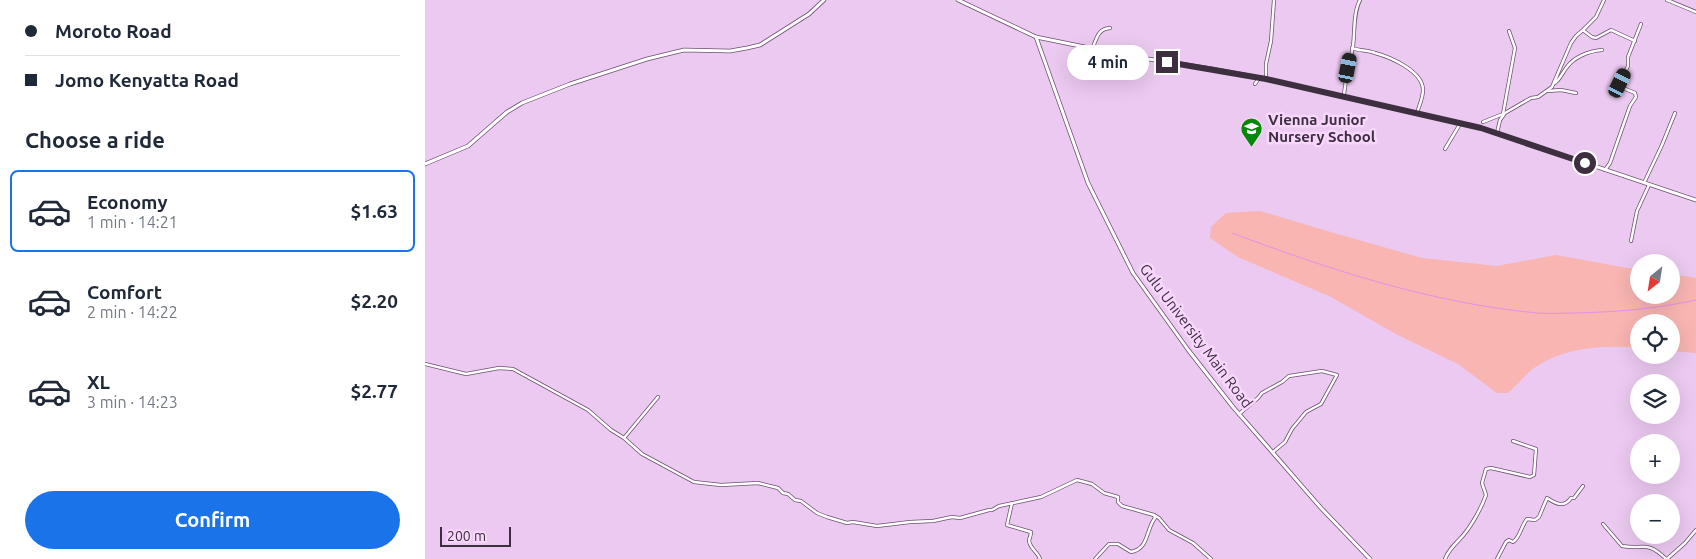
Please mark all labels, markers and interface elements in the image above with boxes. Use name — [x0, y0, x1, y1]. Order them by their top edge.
text: Moroto Road — [55, 20, 172, 42]
callout: 4 min — [1067, 44, 1149, 80]
route end — [1156, 51, 1178, 73]
car — [1337, 52, 1358, 84]
text: 4 min — [1088, 53, 1128, 71]
car — [1606, 66, 1633, 100]
text: Jomo Kenyatta Road — [55, 69, 239, 91]
place label: Vienna Junior Nursery School — [1268, 111, 1376, 145]
school or university icon: Vienna Junior Nursery School — [1240, 117, 1264, 148]
text: Choose a ride — [25, 127, 165, 152]
route start — [1574, 152, 1596, 174]
icon: car — [27, 189, 72, 234]
text: Economy — [87, 191, 168, 213]
text: $1.63 — [350, 200, 398, 222]
text: 1 min · 14:21 — [87, 213, 178, 231]
north arrow — [1630, 254, 1680, 304]
map controls — [1630, 254, 1680, 544]
street label: Gulu University Main Road — [1137, 260, 1256, 411]
icon: car — [27, 279, 72, 324]
text: Comfort — [87, 281, 162, 303]
text: $2.20 — [350, 290, 398, 312]
text: 2 min · 14:22 — [87, 303, 178, 321]
button: locate — [1630, 314, 1680, 364]
icon: car — [27, 369, 72, 414]
text: XL — [87, 371, 110, 393]
button: layers — [1630, 374, 1680, 424]
text: $2.77 — [350, 380, 398, 402]
text: 3 min · 14:23 — [87, 393, 178, 411]
button: + — [1630, 434, 1680, 484]
button: Confirm — [25, 491, 400, 549]
button: − — [1630, 494, 1680, 544]
scale bar — [440, 524, 511, 547]
text: 200 m — [447, 528, 486, 544]

